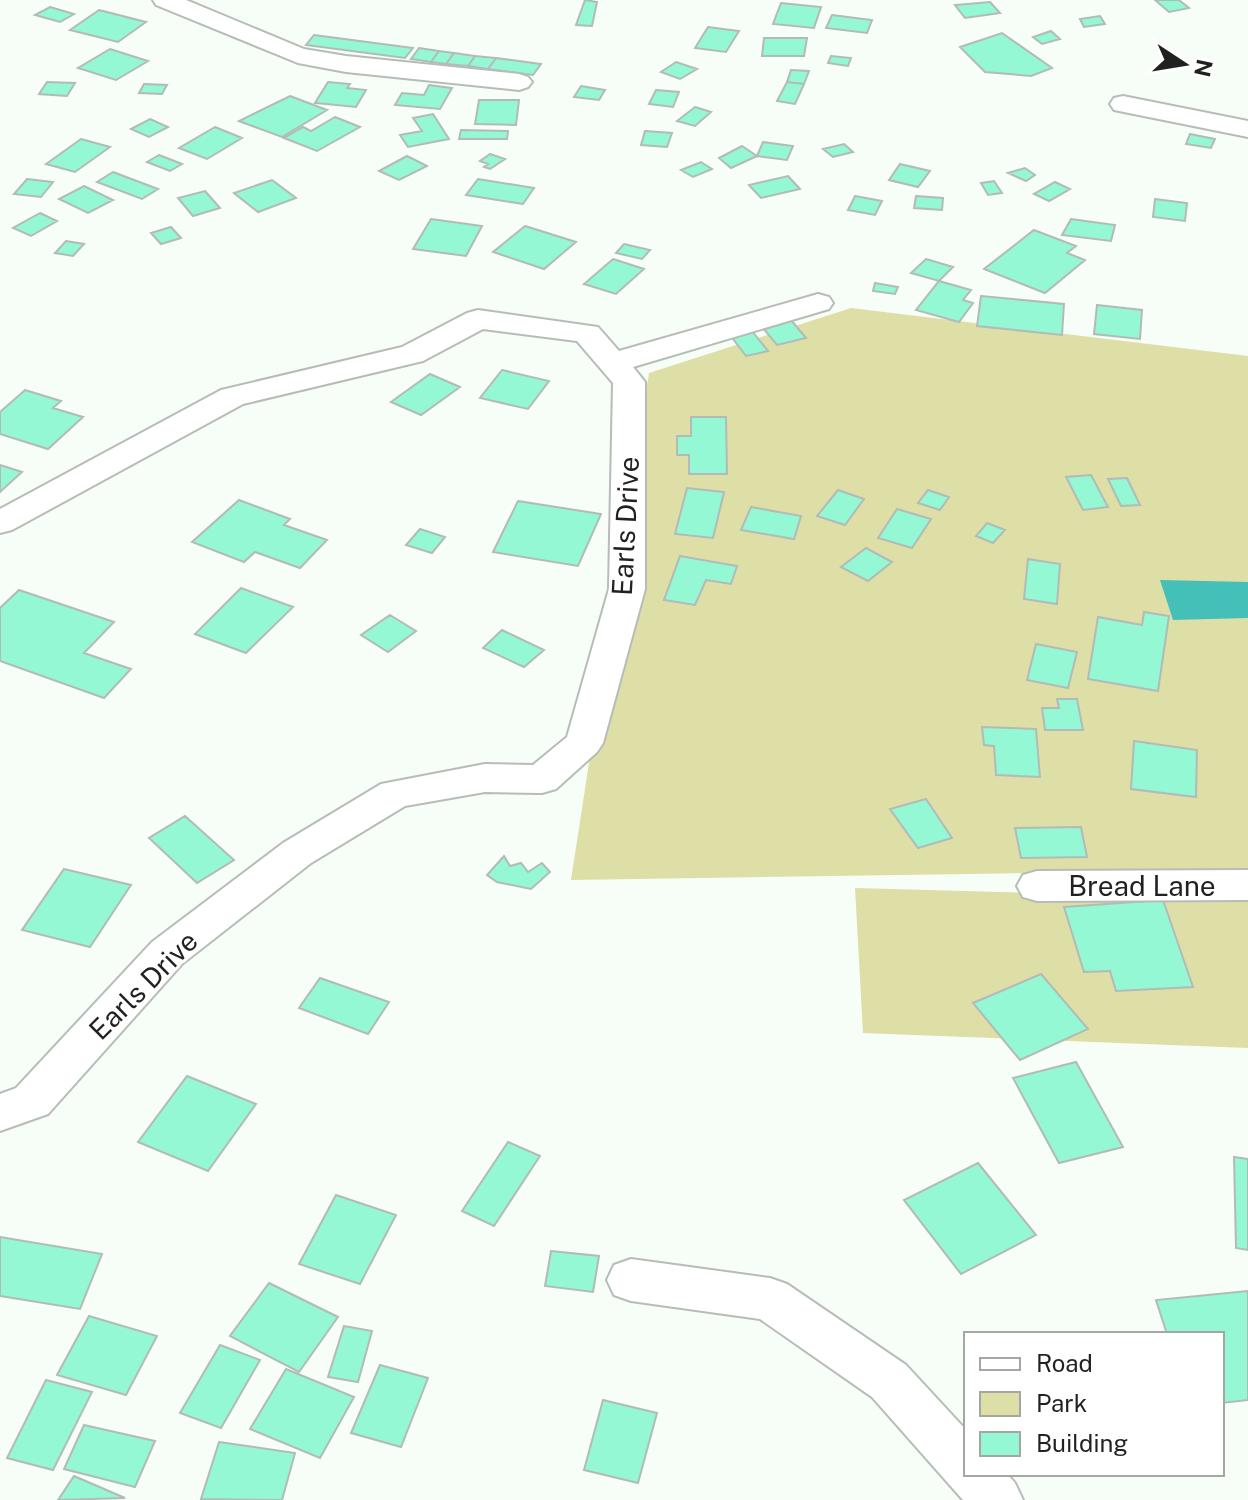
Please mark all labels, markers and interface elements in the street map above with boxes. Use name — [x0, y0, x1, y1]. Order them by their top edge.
north arrow — [1144, 24, 1224, 104]
text: N — [1189, 57, 1218, 79]
street label: Earls Drive — [605, 455, 645, 597]
street label: Bread Lane — [1068, 869, 1216, 902]
street label: Earls Drive — [82, 924, 204, 1046]
legend — [964, 1332, 1224, 1476]
text: Road — [1036, 1349, 1093, 1377]
text: Park — [1036, 1389, 1087, 1417]
text: Building — [1036, 1429, 1128, 1457]

